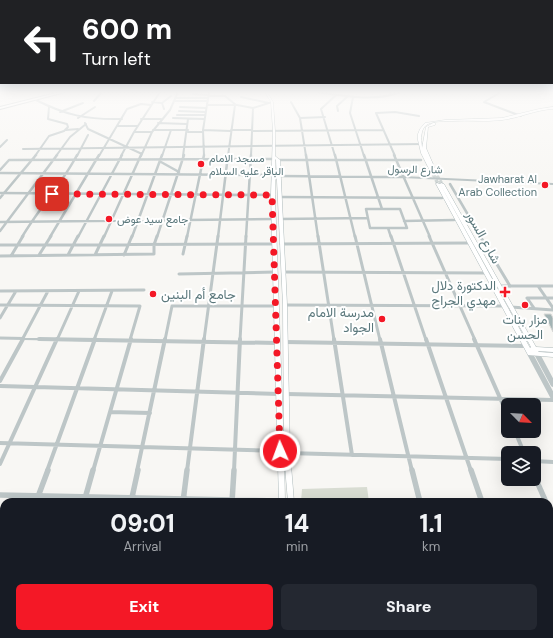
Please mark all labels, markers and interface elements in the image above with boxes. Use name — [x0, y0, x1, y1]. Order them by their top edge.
text: 600 m — [82, 11, 172, 48]
icon: left — [16, 16, 68, 68]
text: Turn left — [82, 47, 151, 71]
place label: مسجد الامام الباقر عليه السلام — [209, 151, 284, 179]
marker: مسجد الامام الباقر عليه السلام — [196, 159, 206, 169]
street label: شارع الرسول — [387, 162, 443, 177]
place label: Jawharat Al Arab Collection — [458, 172, 537, 199]
pin — [35, 177, 69, 211]
marker: Jawharat Al Arab Collection — [540, 180, 550, 190]
icon: arrive — [41, 183, 63, 205]
street label: شارع السور — [461, 207, 505, 267]
place label: جامع سيد عوض — [117, 212, 188, 227]
marker: جامع سيد عوض — [104, 214, 114, 224]
place label: الدكتورة دلال مهدي الجراح — [431, 277, 496, 311]
place label: جامع أم البنين — [161, 286, 236, 304]
marker: الدكتورة دلال مهدي الجراح — [499, 286, 511, 298]
marker: جامع أم البنين — [148, 289, 158, 299]
marker: مزار بنات الحسن — [520, 300, 530, 310]
place label: مدرسة الامام الجواد — [308, 304, 374, 336]
place label: مزار بنات الحسن — [503, 311, 548, 343]
marker: مدرسة الامام الجواد — [377, 314, 387, 324]
north arrow — [501, 398, 541, 438]
map controls — [501, 398, 541, 486]
position arrow — [259, 430, 301, 472]
button: layers — [501, 446, 541, 486]
text: 09:01 — [110, 508, 175, 539]
text: 14 — [285, 508, 309, 539]
text: 1.1 — [420, 508, 443, 539]
text: Arrival — [123, 538, 161, 555]
text: min — [286, 538, 308, 555]
text: km — [422, 538, 440, 555]
button: Exit — [16, 584, 273, 630]
button: Share — [281, 584, 537, 630]

